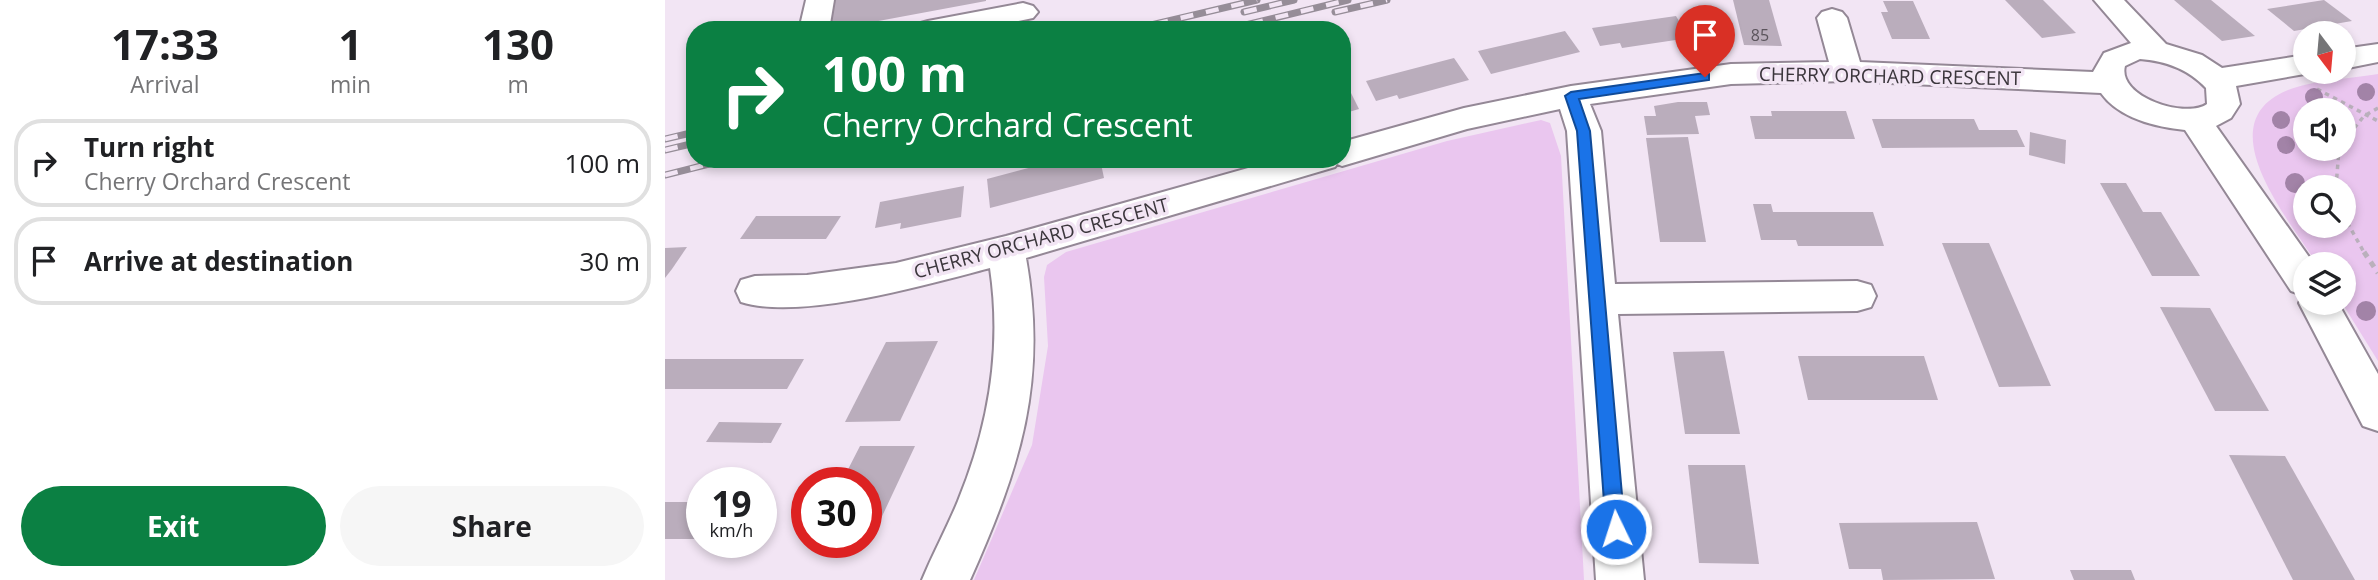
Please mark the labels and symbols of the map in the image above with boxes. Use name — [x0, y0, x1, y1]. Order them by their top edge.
pin — [1675, 5, 1735, 77]
north arrow — [2293, 21, 2355, 84]
house number: 85 — [1751, 24, 1769, 46]
street label: CHERRY ORCHARD CRESCENT — [1759, 61, 2022, 91]
street label: CHERRY ORCHARD CRESCENT — [911, 191, 1172, 285]
speed limit sign: 30 — [791, 467, 882, 558]
position arrow — [1579, 492, 1653, 566]

